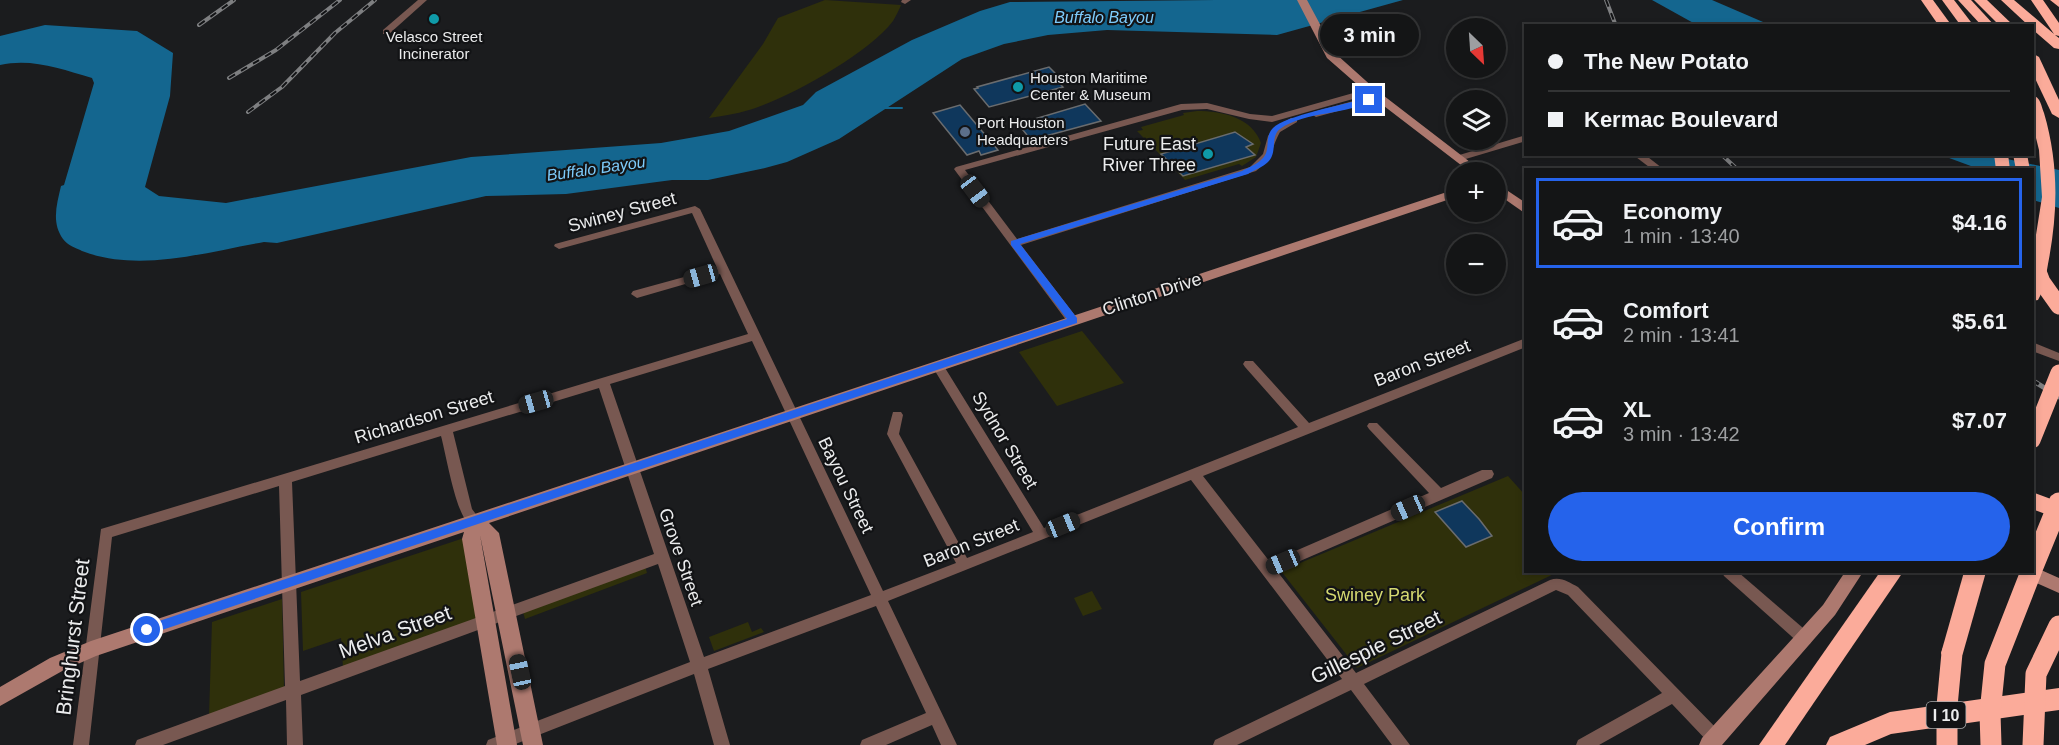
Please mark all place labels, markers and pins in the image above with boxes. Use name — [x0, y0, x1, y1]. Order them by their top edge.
marker: Velasco Street Incinerator — [427, 12, 441, 26]
place label: Velasco Street Incinerator — [386, 28, 483, 62]
place label: Houston Maritime Center & Museum — [1030, 69, 1151, 103]
marker: Houston Maritime Center & Museum — [1011, 80, 1025, 94]
place label: Port Houston Headquarters — [977, 114, 1068, 148]
marker: Port Houston Headquarters — [958, 125, 972, 139]
place label: Future East River Three — [1102, 134, 1196, 175]
marker: Future East River Three — [1201, 147, 1215, 161]

